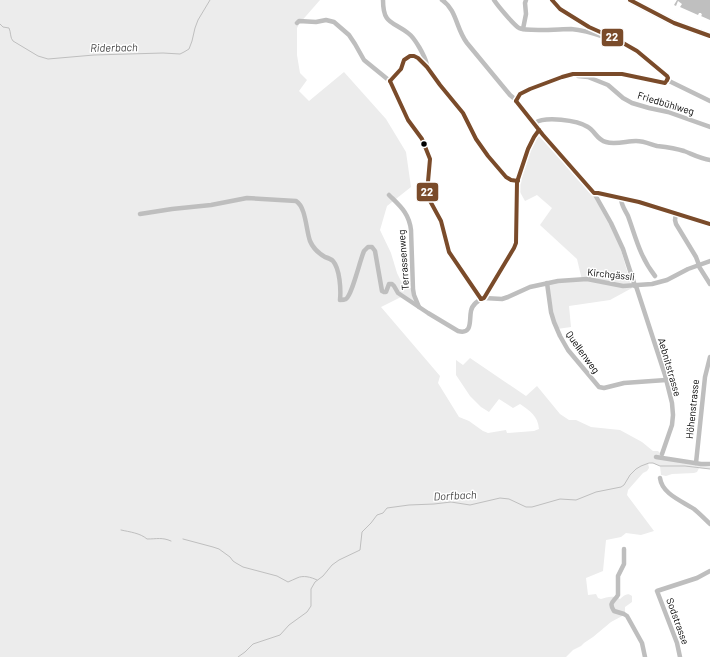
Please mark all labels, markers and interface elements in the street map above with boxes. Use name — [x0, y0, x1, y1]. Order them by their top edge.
line badge: 22 — [601, 28, 624, 47]
text: 22 — [606, 30, 618, 43]
water label: Riderbach — [90, 40, 138, 54]
street label: Friedbühlweg — [636, 89, 696, 117]
unlabelled marker — [419, 139, 429, 149]
line badge: 22 — [416, 182, 439, 202]
text: 22 — [421, 185, 433, 198]
street label: Terrassenweg — [395, 229, 411, 291]
street label: Kirchgässli — [587, 266, 635, 282]
street label: Quellenweg — [564, 328, 602, 376]
street label: Aebnitstrasse — [656, 336, 684, 398]
street label: Höhenstrasse — [683, 379, 701, 439]
water label: Dorfbach — [433, 487, 477, 503]
street label: Sodstrasse — [664, 596, 692, 646]

